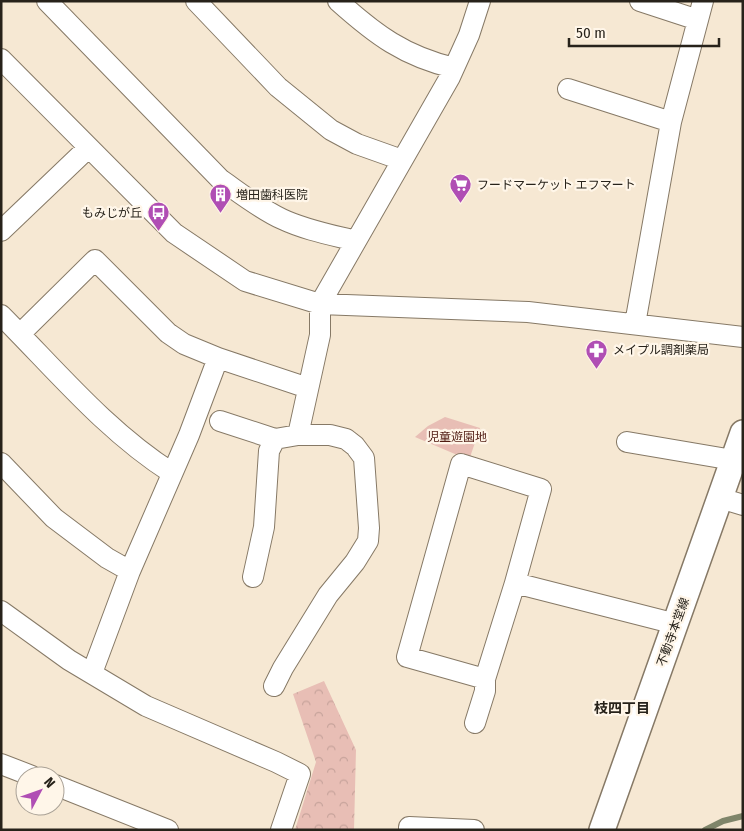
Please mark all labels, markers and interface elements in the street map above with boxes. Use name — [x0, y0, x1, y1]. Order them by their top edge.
scale bar — [569, 15, 719, 47]
text: 50 m — [576, 24, 606, 42]
supermarket icon: フードマーケット エフマート — [449, 173, 473, 204]
place label: フードマーケット エフマート — [477, 178, 636, 192]
building icon: 増田歯科医院 — [208, 183, 232, 214]
place label: 増田歯科医院 — [236, 188, 308, 202]
bus stop icon: もみじが丘 — [146, 201, 170, 232]
place label: もみじが丘 — [82, 206, 142, 220]
pharmacy icon: メイプル調剤薬局 — [585, 338, 609, 369]
place label: メイプル調剤薬局 — [613, 343, 709, 357]
park label: 児童遊園地 — [427, 430, 487, 444]
street label: 不動寺本堂線 — [654, 596, 692, 668]
district label: 枝四丁目 — [594, 700, 650, 717]
north arrow — [15, 766, 65, 816]
text: N — [40, 774, 59, 792]

